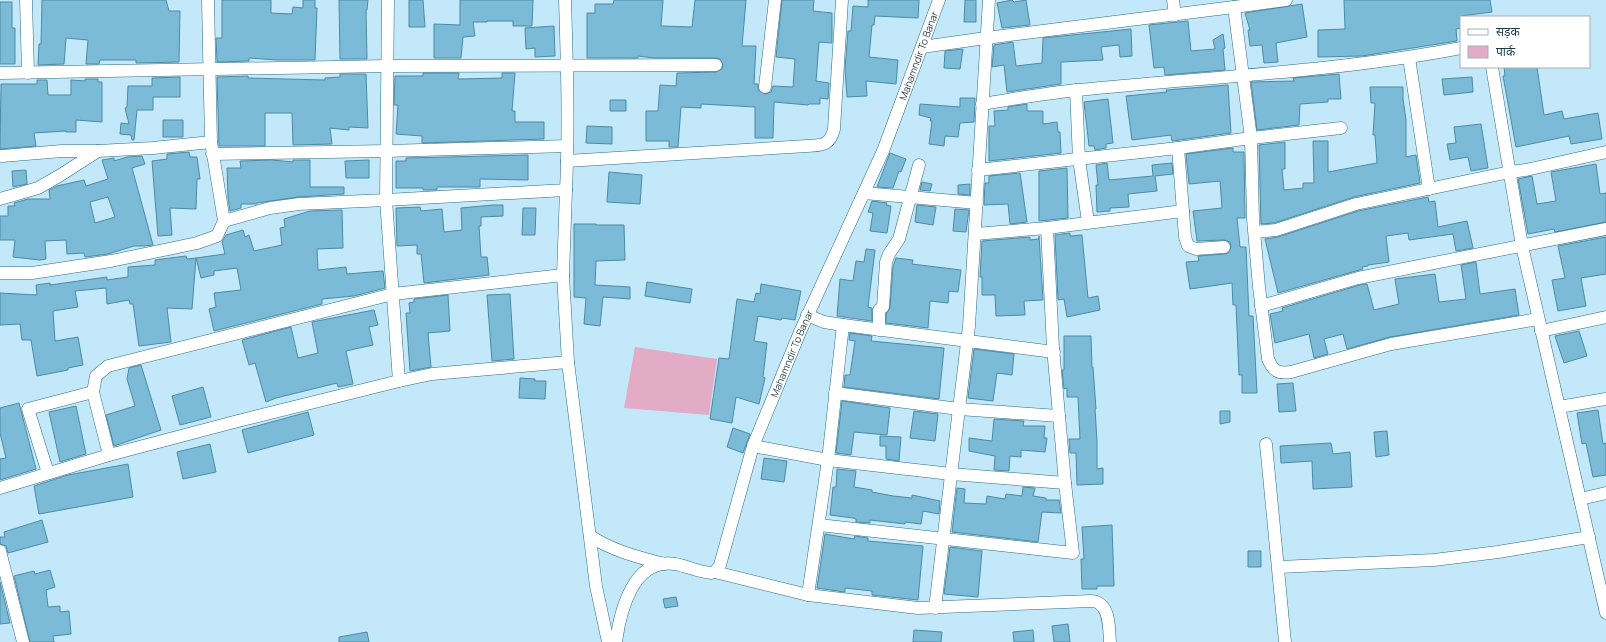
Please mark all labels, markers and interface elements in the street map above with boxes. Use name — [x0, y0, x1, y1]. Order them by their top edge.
street label: Mahamndir To Banar — [895, 9, 941, 102]
legend — [1460, 16, 1590, 68]
text: सड़क — [1496, 23, 1521, 40]
text: पार्क — [1496, 43, 1516, 60]
street label: Mahamndir To Banar — [767, 307, 816, 400]

